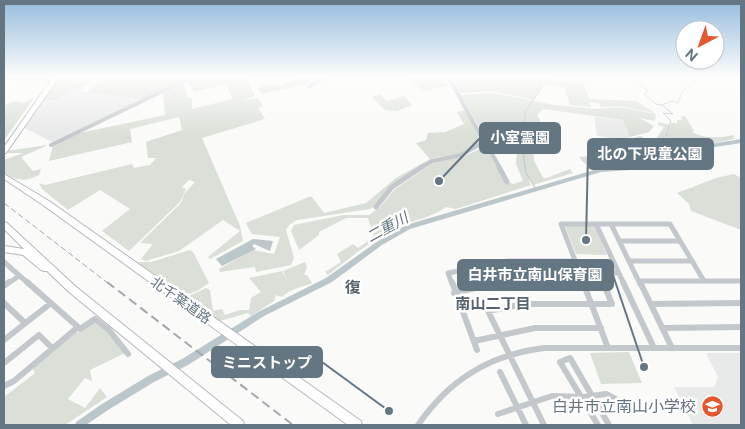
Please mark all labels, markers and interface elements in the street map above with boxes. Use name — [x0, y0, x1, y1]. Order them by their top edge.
north arrow — [675, 20, 725, 70]
text: N — [682, 45, 701, 64]
callout: 小室霊園 — [480, 123, 560, 153]
text: 小室霊園 — [490, 129, 550, 146]
callout: 北の下児童公園 — [588, 139, 713, 169]
text: 北の下児童公園 — [597, 145, 703, 162]
water label: 二重川 — [363, 208, 413, 245]
callout: 白井市立南山保育園 — [458, 260, 613, 290]
text: 白井市立南山保育園 — [467, 266, 603, 283]
street label: 北千葉道路 — [148, 273, 214, 327]
district label: 復 — [345, 278, 361, 297]
district label: 南山二丁目 — [455, 295, 531, 312]
callout: ミニストップ — [212, 347, 322, 377]
text: ミニストップ — [222, 354, 312, 371]
school or university icon: 白井市立南山小学校 — [700, 394, 724, 418]
place label: 白井市立南山小学校 — [552, 397, 696, 416]

